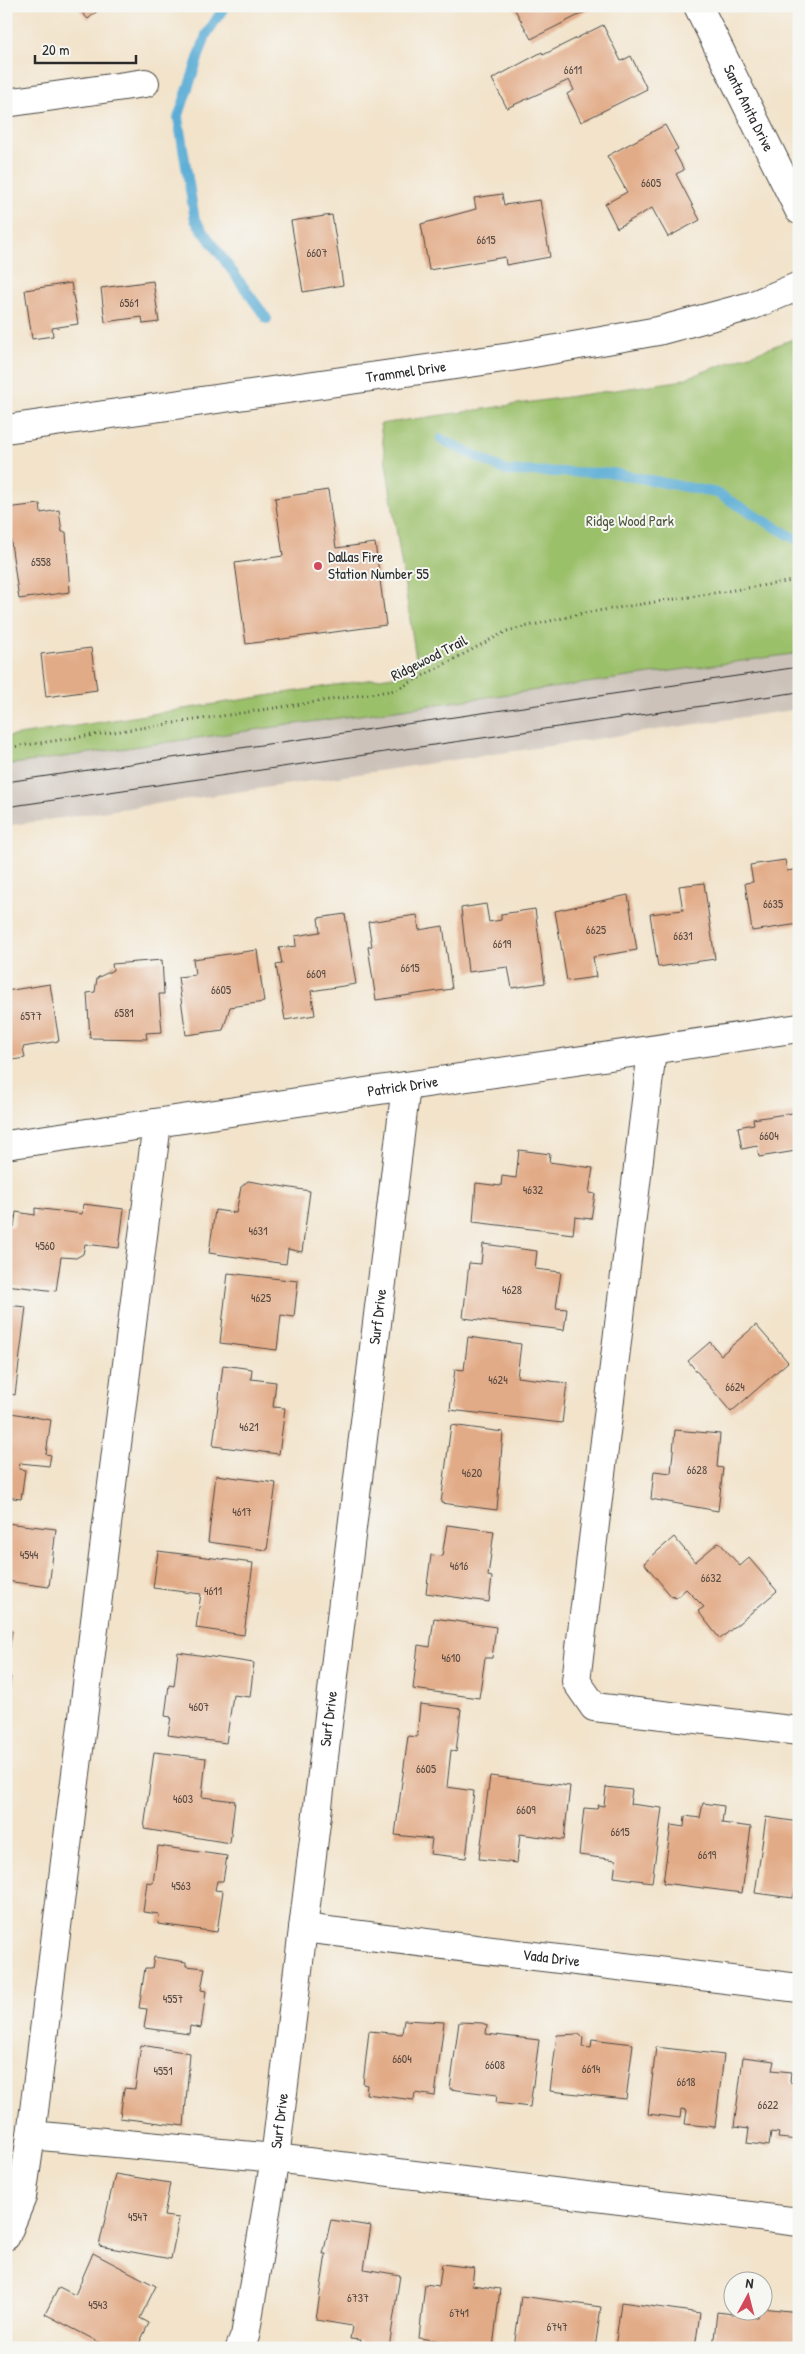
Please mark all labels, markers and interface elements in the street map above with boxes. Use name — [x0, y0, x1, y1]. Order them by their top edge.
scale bar — [35, 32, 136, 64]
text: 20 m — [42, 39, 69, 60]
house number: 6611 — [564, 61, 582, 78]
street label: Santa Anita Drive — [719, 61, 779, 155]
house number: 6605 — [641, 174, 661, 191]
house number: 6615 — [476, 231, 496, 248]
house number: 6607 — [307, 244, 327, 261]
house number: 6561 — [119, 294, 139, 311]
street label: Trammel Drive — [364, 355, 447, 388]
park label: Ridge Wood Park — [586, 510, 674, 531]
place label: Dallas Fire Station Number 55 — [328, 546, 430, 584]
house number: 6558 — [31, 553, 51, 570]
marker: Dallas Fire Station Number 55 — [312, 560, 324, 572]
street label: Ridgewood Trail — [387, 629, 471, 686]
house number: 6635 — [763, 895, 783, 912]
house number: 6625 — [586, 921, 606, 938]
house number: 6631 — [673, 927, 693, 944]
house number: 6619 — [493, 935, 512, 952]
house number: 6615 — [400, 959, 420, 976]
house number: 6609 — [306, 965, 326, 982]
house number: 6605 — [211, 981, 231, 998]
house number: 6581 — [114, 1004, 134, 1021]
house number: 6577 — [20, 1007, 42, 1024]
street label: Patrick Drive — [366, 1070, 439, 1102]
house number: 6604 — [759, 1127, 779, 1144]
house number: 4632 — [523, 1181, 544, 1198]
house number: 4631 — [248, 1222, 268, 1239]
house number: 4560 — [35, 1237, 55, 1254]
house number: 4628 — [502, 1281, 522, 1298]
street label: Surf Drive — [363, 1288, 391, 1346]
house number: 4625 — [251, 1289, 271, 1306]
house number: 4624 — [488, 1371, 508, 1388]
house number: 6624 — [725, 1378, 745, 1395]
house number: 4621 — [239, 1418, 259, 1435]
house number: 6628 — [687, 1461, 707, 1478]
house number: 4620 — [462, 1464, 482, 1481]
house number: 4617 — [232, 1503, 252, 1520]
house number: 4544 — [20, 1546, 39, 1563]
house number: 4616 — [450, 1557, 468, 1574]
house number: 6632 — [701, 1569, 722, 1586]
house number: 4611 — [204, 1582, 222, 1599]
house number: 4610 — [441, 1649, 461, 1666]
street label: Surf Drive — [314, 1690, 342, 1748]
house number: 4607 — [189, 1698, 209, 1715]
house number: 6605 — [416, 1760, 436, 1777]
house number: 4603 — [173, 1790, 193, 1807]
house number: 6609 — [516, 1801, 536, 1818]
house number: 6615 — [610, 1823, 630, 1840]
house number: 6619 — [698, 1846, 717, 1863]
house number: 4563 — [171, 1877, 191, 1894]
street label: Vada Drive — [521, 1944, 581, 1971]
house number: 4557 — [163, 1990, 183, 2007]
house number: 6604 — [392, 2050, 412, 2067]
house number: 6608 — [485, 2056, 505, 2073]
house number: 6614 — [582, 2060, 601, 2077]
house number: 4551 — [153, 2062, 173, 2079]
house number: 6618 — [676, 2073, 696, 2090]
street label: Surf Drive — [265, 2092, 293, 2150]
house number: 6622 — [758, 2096, 779, 2113]
house number: 4547 — [128, 2208, 148, 2225]
north arrow — [722, 2272, 772, 2322]
text: N — [745, 2273, 755, 2293]
house number: 6737 — [347, 2289, 369, 2306]
house number: 4543 — [88, 2296, 108, 2313]
house number: 6741 — [449, 2304, 469, 2321]
house number: 6747 — [546, 2318, 568, 2335]

